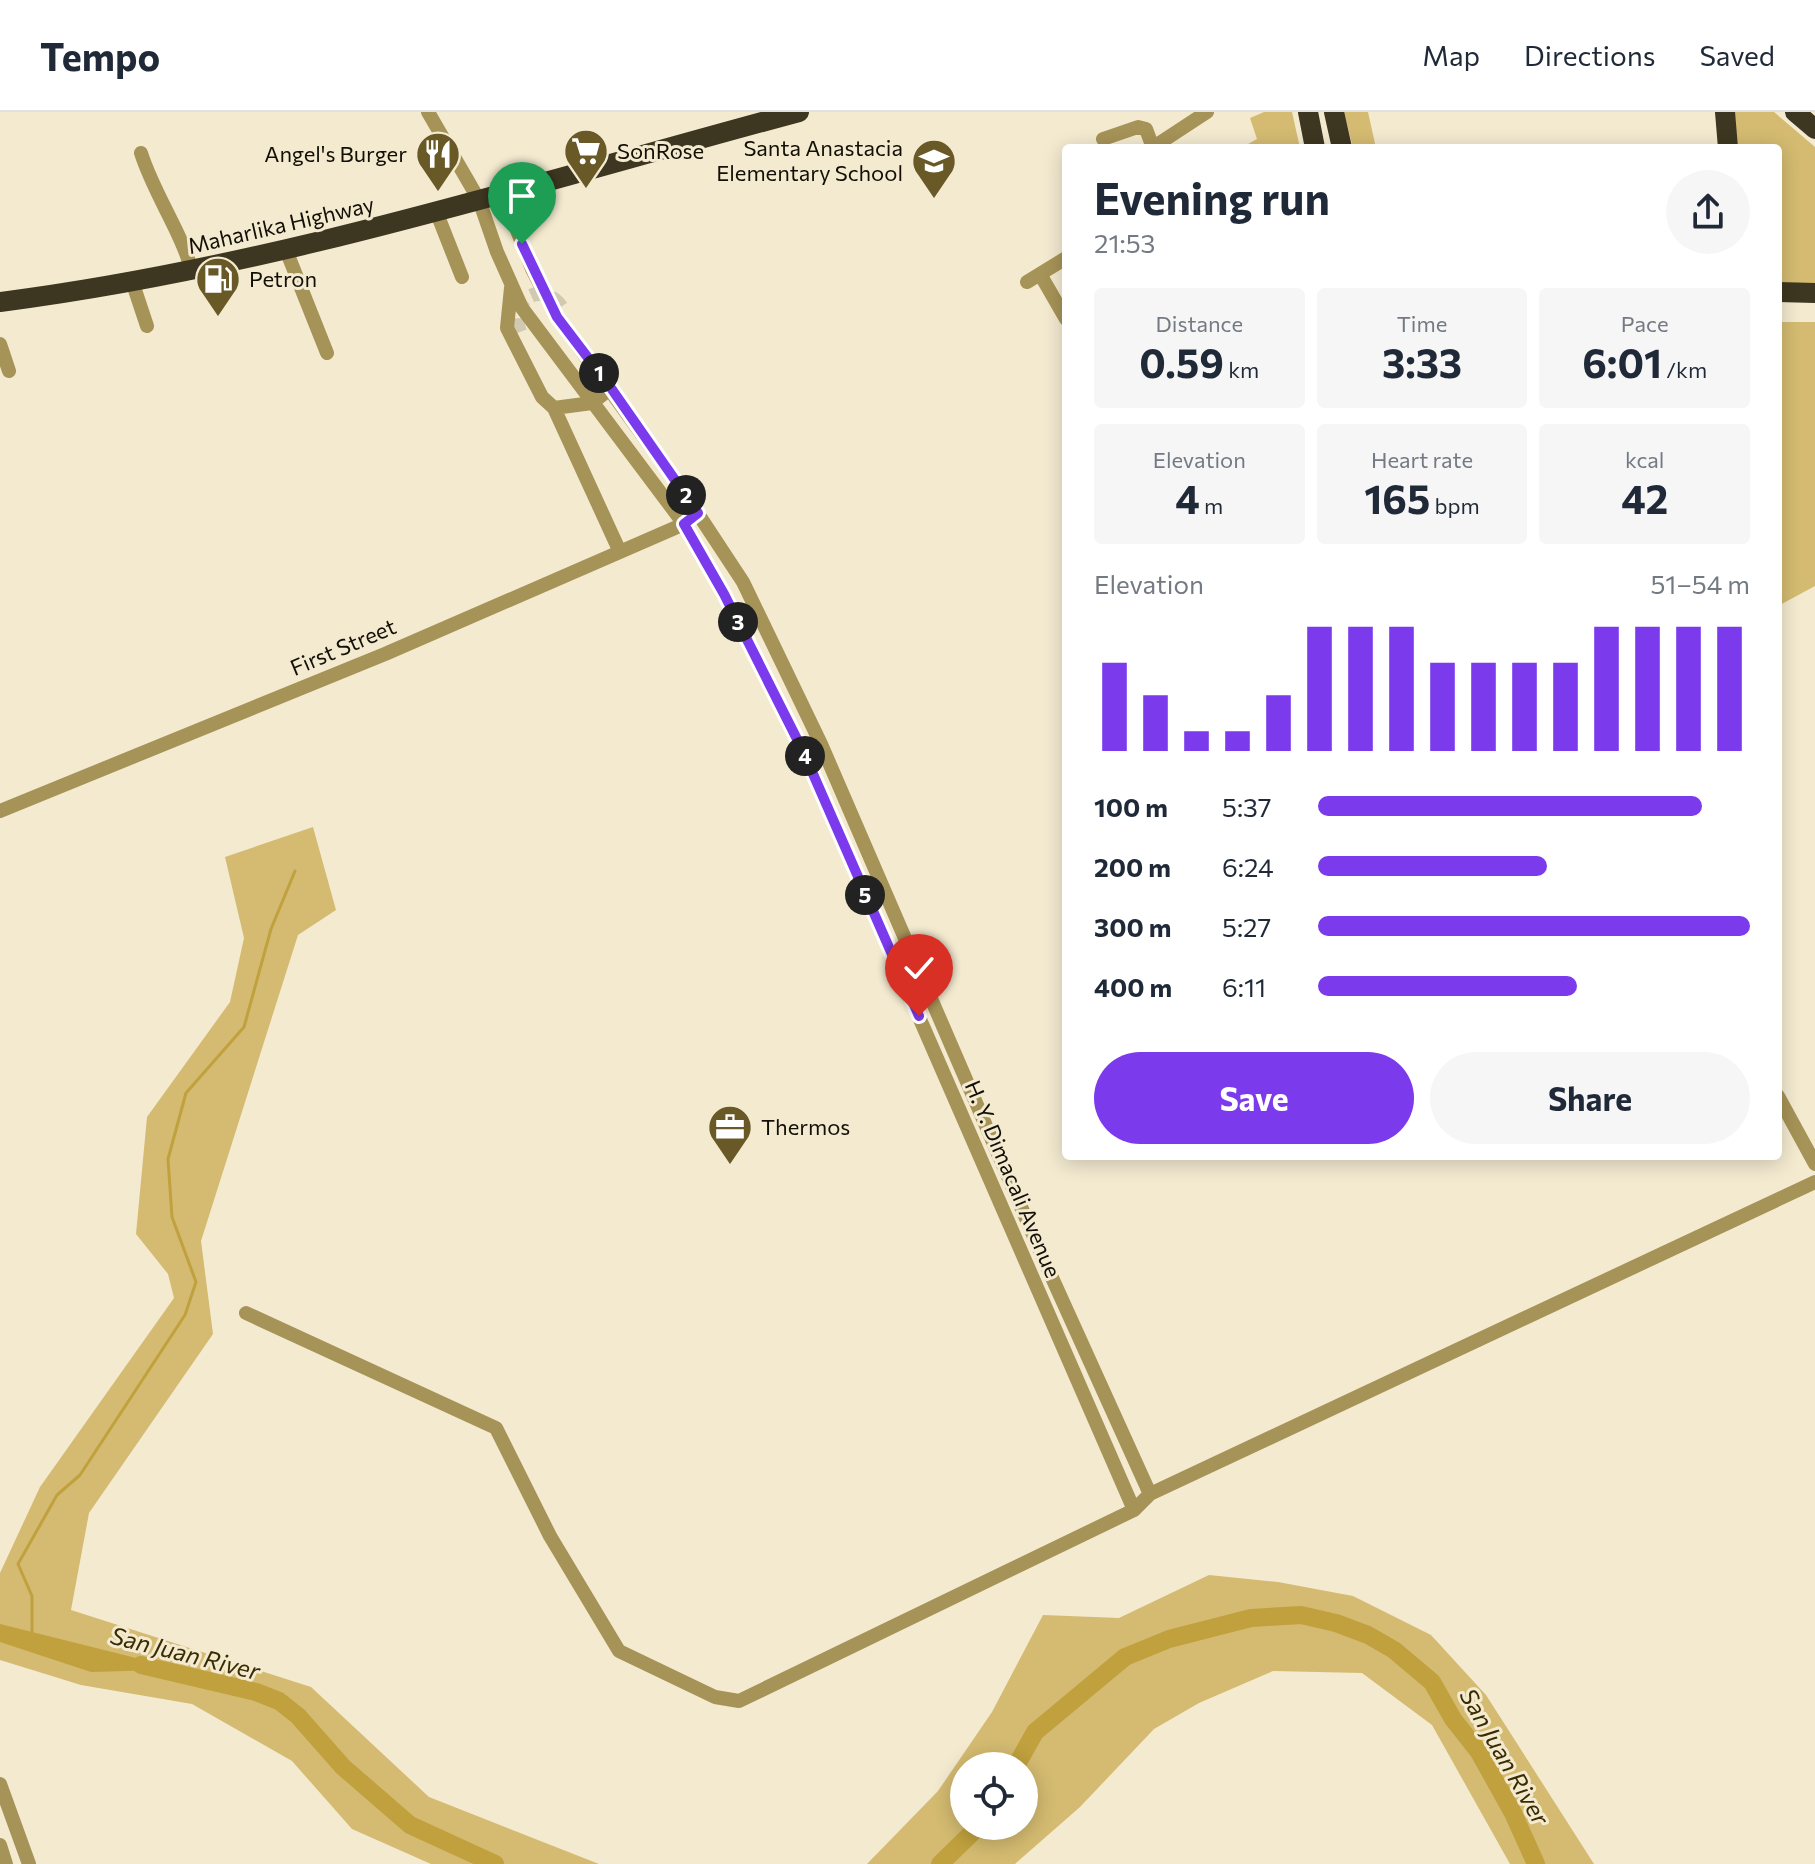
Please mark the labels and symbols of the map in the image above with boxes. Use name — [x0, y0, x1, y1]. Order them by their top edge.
supermarket icon: SonRose — [562, 127, 610, 190]
restaurant icon: Angel's Burger — [414, 130, 462, 193]
place label: Santa Anastacia Elementary School — [716, 134, 903, 186]
place label: SonRose — [617, 137, 704, 164]
school or university icon: Santa Anastacia Elementary School — [910, 137, 958, 200]
place label: Angel's Burger — [264, 140, 407, 167]
pin — [488, 162, 556, 244]
street label: Maharlika Highway — [185, 190, 377, 259]
fuel station icon: Petron — [194, 255, 242, 318]
place label: Petron — [249, 265, 317, 292]
pin: 1 — [579, 353, 619, 393]
pin: 2 — [666, 475, 706, 515]
pin: 3 — [718, 602, 758, 642]
street label: First Street — [286, 612, 400, 681]
pin: 4 — [785, 736, 825, 776]
pin: 5 — [845, 875, 885, 915]
pin — [885, 934, 953, 1016]
street label: H. Y. Dimacali Avenue — [960, 1076, 1067, 1281]
office icon: Thermos — [706, 1103, 754, 1166]
place label: Thermos — [761, 1113, 850, 1140]
water label: San Juan River — [108, 1620, 264, 1685]
water label: San Juan River — [1455, 1683, 1557, 1831]

